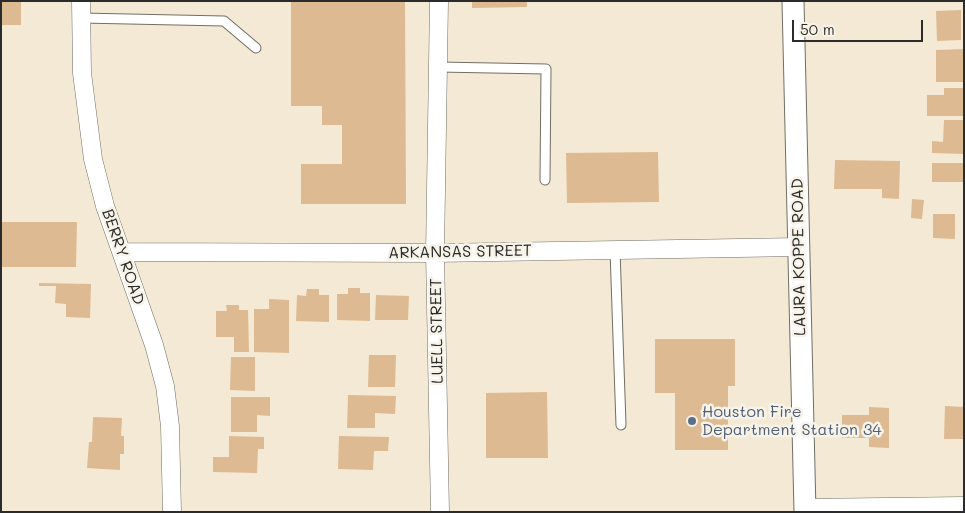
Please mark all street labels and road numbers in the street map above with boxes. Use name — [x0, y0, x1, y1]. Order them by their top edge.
street label: LAURA KOPPE ROAD — [788, 178, 810, 336]
street label: BERRY ROAD — [98, 207, 148, 307]
street label: ARKANSAS STREET — [388, 241, 532, 263]
street label: LUELL STREET — [426, 278, 448, 384]

